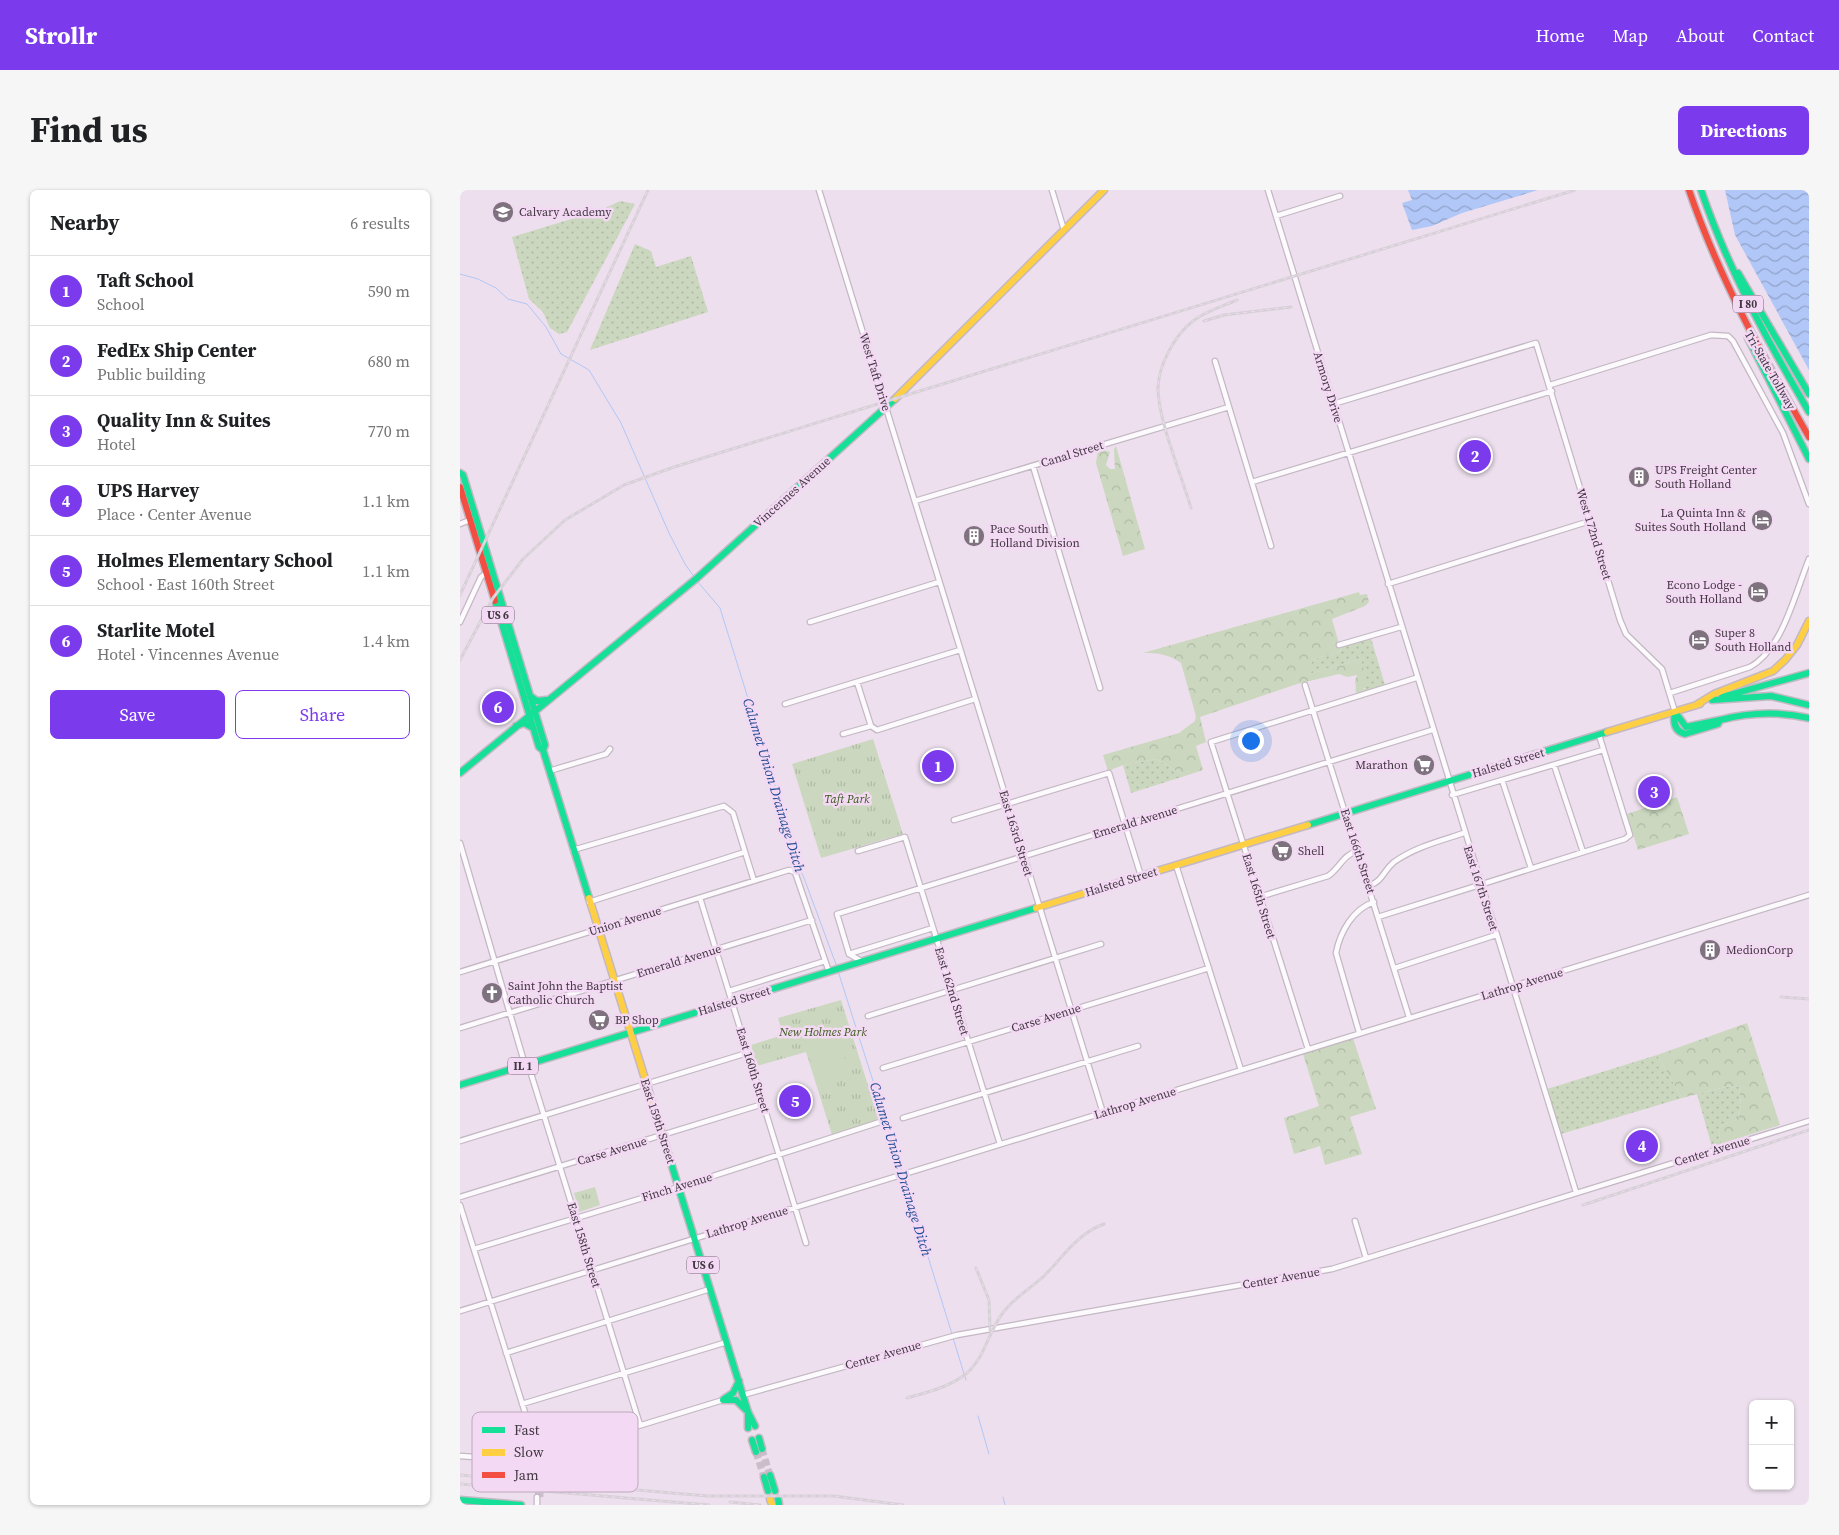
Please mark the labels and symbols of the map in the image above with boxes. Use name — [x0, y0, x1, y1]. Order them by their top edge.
school or university icon: Calvary Academy — [491, 200, 515, 224]
place label: Calvary Academy — [519, 204, 612, 220]
road number: I 80 — [1733, 296, 1763, 312]
street label: Tri-State Tollway — [1741, 327, 1800, 413]
street label: West Taft Drive — [856, 331, 894, 413]
street label: Armory Drive — [1310, 350, 1346, 424]
street label: Canal Street — [1039, 437, 1105, 471]
pin: 2 — [1459, 437, 1491, 475]
street label: Vincennes Avenue — [750, 453, 834, 531]
place label: UPS Freight Center South Holland — [1655, 462, 1757, 492]
building icon: UPS Freight Center South Holland — [1627, 465, 1651, 489]
street label: West 172nd Street — [1573, 486, 1616, 582]
place label: La Quinta Inn & Suites South Holland — [1635, 505, 1746, 535]
hotel icon: La Quinta Inn & Suites South Holland — [1750, 508, 1774, 532]
place label: Pace South Holland Division — [990, 521, 1080, 551]
building icon: Pace South Holland Division — [962, 524, 986, 548]
place label: Econo Lodge - South Holland — [1666, 577, 1742, 607]
hotel icon: Econo Lodge - South Holland — [1746, 580, 1770, 604]
road number: US 6 — [482, 606, 514, 624]
place label: Super 8 South Holland — [1715, 625, 1792, 655]
hotel icon: Super 8 South Holland — [1687, 628, 1711, 652]
pin: 6 — [482, 688, 514, 726]
water label: Calumet Union Drainage Ditch — [738, 696, 810, 875]
your location — [1238, 728, 1264, 754]
street label: Halsted Street — [1470, 744, 1546, 782]
pin: 1 — [922, 747, 954, 785]
supermarket icon: Marathon — [1412, 753, 1436, 777]
place label: Marathon — [1355, 757, 1408, 773]
pin: 3 — [1638, 773, 1670, 811]
street label: East 163rd Street — [995, 788, 1037, 878]
park label: Taft Park — [824, 791, 870, 807]
street label: Emerald Avenue — [1091, 802, 1179, 842]
street label: East 166th Street — [1337, 807, 1379, 895]
supermarket icon: Shell — [1270, 839, 1294, 863]
place label: Shell — [1298, 843, 1325, 859]
street label: East 167th Street — [1460, 844, 1502, 932]
street label: East 165th Street — [1238, 851, 1280, 941]
street label: Halsted Street — [1083, 863, 1159, 901]
street label: Union Avenue — [587, 902, 663, 940]
building icon: MedionCorp — [1698, 938, 1722, 962]
street label: Emerald Avenue — [635, 941, 723, 981]
place label: MedionCorp — [1726, 942, 1793, 958]
street label: East 162nd Street — [931, 945, 973, 1037]
street label: Lathrop Avenue — [1479, 964, 1565, 1004]
place label: Saint John the Baptist Catholic Church — [508, 978, 623, 1008]
church icon: Saint John the Baptist Catholic Church — [480, 981, 504, 1005]
street label: Halsted Street — [696, 982, 772, 1020]
street label: Carse Avenue — [1009, 1000, 1083, 1036]
supermarket icon: BP Shop — [587, 1008, 611, 1032]
place label: BP Shop — [615, 1012, 659, 1028]
park label: New Holmes Park — [778, 1024, 867, 1040]
street label: East 160th Street — [732, 1025, 774, 1115]
road number: IL 1 — [508, 1058, 538, 1074]
street label: East 159th Street — [637, 1077, 679, 1165]
water label: Calumet Union Drainage Ditch — [865, 1080, 937, 1259]
pin: 5 — [779, 1082, 811, 1120]
street label: Lathrop Avenue — [1092, 1083, 1178, 1123]
pin: 4 — [1626, 1127, 1658, 1165]
street label: Center Avenue — [1672, 1132, 1752, 1170]
street label: Carse Avenue — [575, 1133, 649, 1169]
street label: Finch Avenue — [640, 1169, 714, 1205]
street label: East 158th Street — [563, 1200, 605, 1290]
street label: Lathrop Avenue — [704, 1202, 790, 1242]
road number: US 6 — [687, 1256, 719, 1274]
street label: Center Avenue — [1241, 1263, 1321, 1293]
street label: Center Avenue — [843, 1337, 923, 1373]
legend — [472, 1412, 638, 1492]
text: Fast — [514, 1420, 540, 1440]
text: Slow — [514, 1442, 544, 1462]
text: Jam — [513, 1465, 539, 1485]

